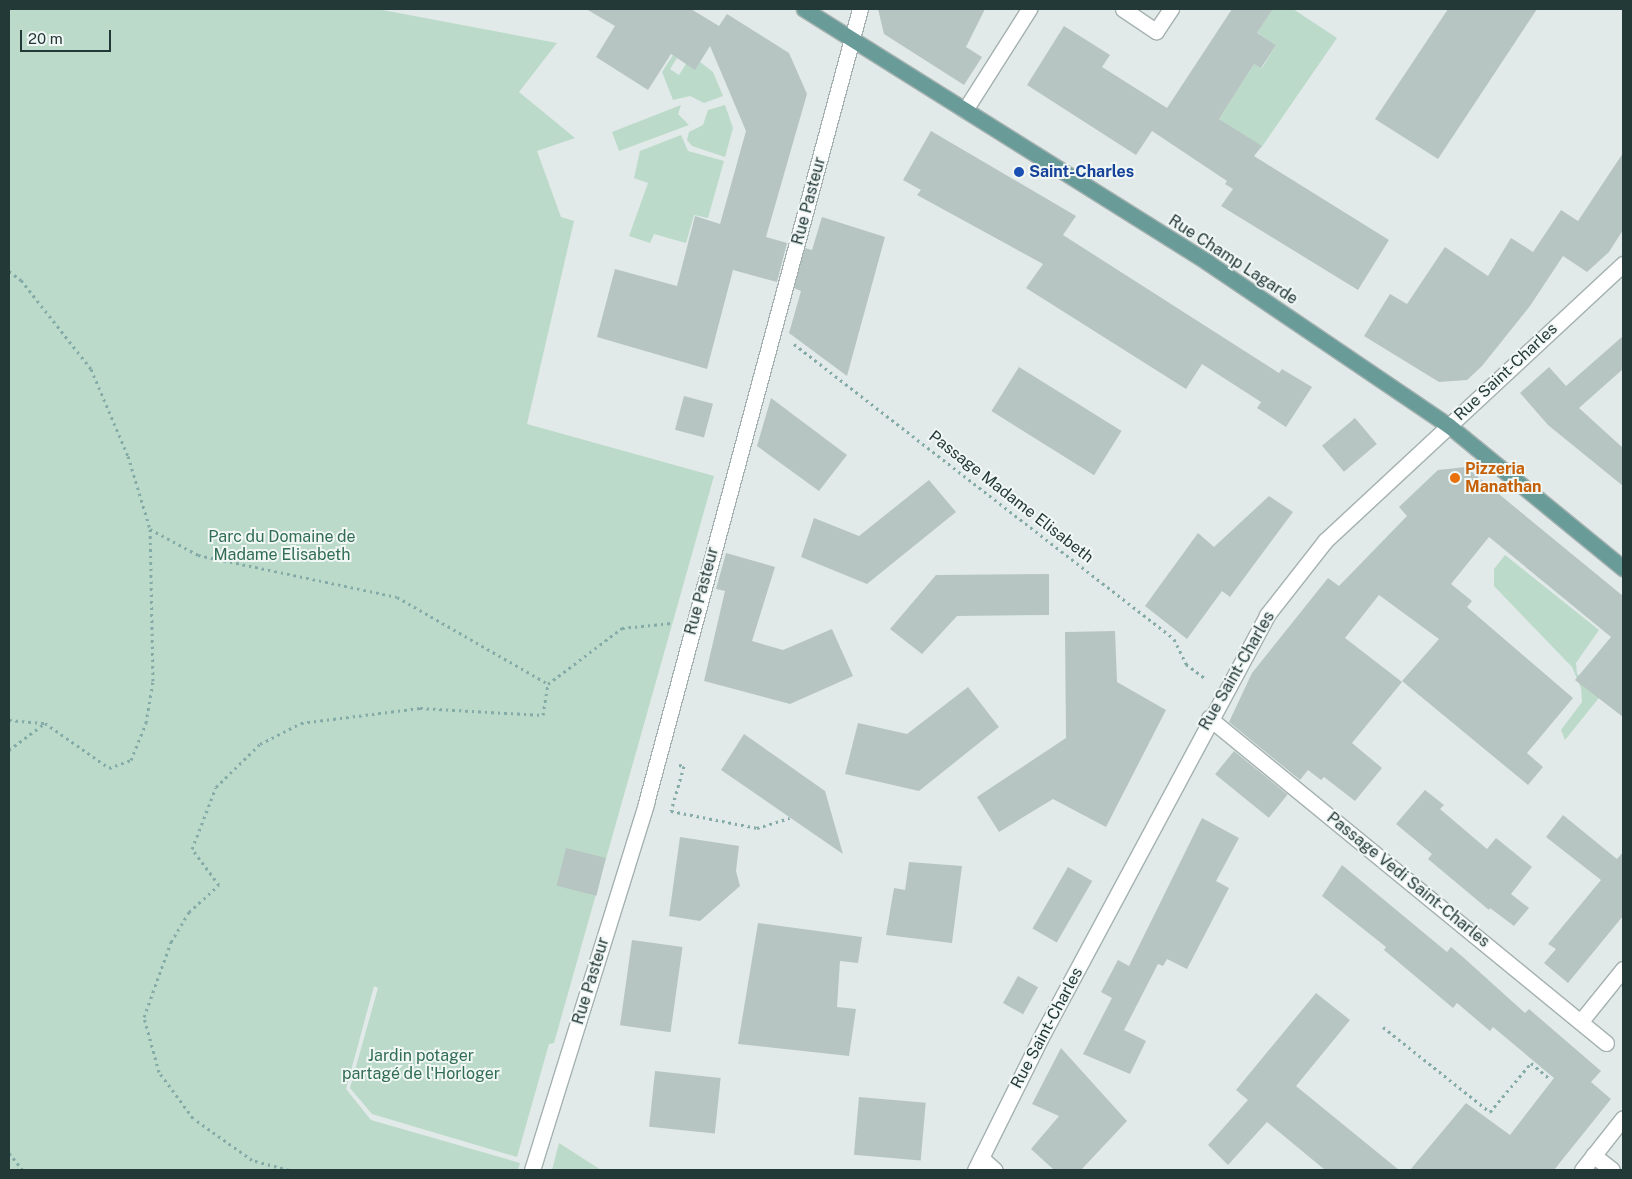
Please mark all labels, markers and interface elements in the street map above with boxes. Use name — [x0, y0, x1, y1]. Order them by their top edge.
scale bar — [22, 20, 114, 52]
text: 20 m — [28, 30, 63, 47]
street label: Rue Pasteur — [788, 155, 830, 247]
place label: Saint-Charles — [1029, 162, 1134, 182]
marker: Saint-Charles — [1013, 166, 1025, 178]
street label: Rue Champ Lagarde — [1165, 211, 1301, 309]
street label: Rue Saint-Charles — [1450, 319, 1562, 425]
street label: Passage Madame Elisabeth — [925, 427, 1097, 567]
place label: Pizzeria Manathan — [1465, 459, 1542, 497]
marker: Pizzeria Manathan — [1449, 472, 1461, 484]
park label: Parc du Domaine de Madame Elisabeth — [208, 527, 356, 565]
street label: Rue Pasteur — [681, 545, 723, 637]
street label: Rue Saint-Charles — [1195, 608, 1279, 734]
street label: Passage Vedi Saint-Charles — [1323, 808, 1493, 952]
street label: Rue Pasteur — [569, 935, 613, 1027]
street label: Rue Saint-Charles — [1007, 964, 1087, 1092]
park label: Jardin potager partagé de l'Horloger — [342, 1046, 500, 1084]

